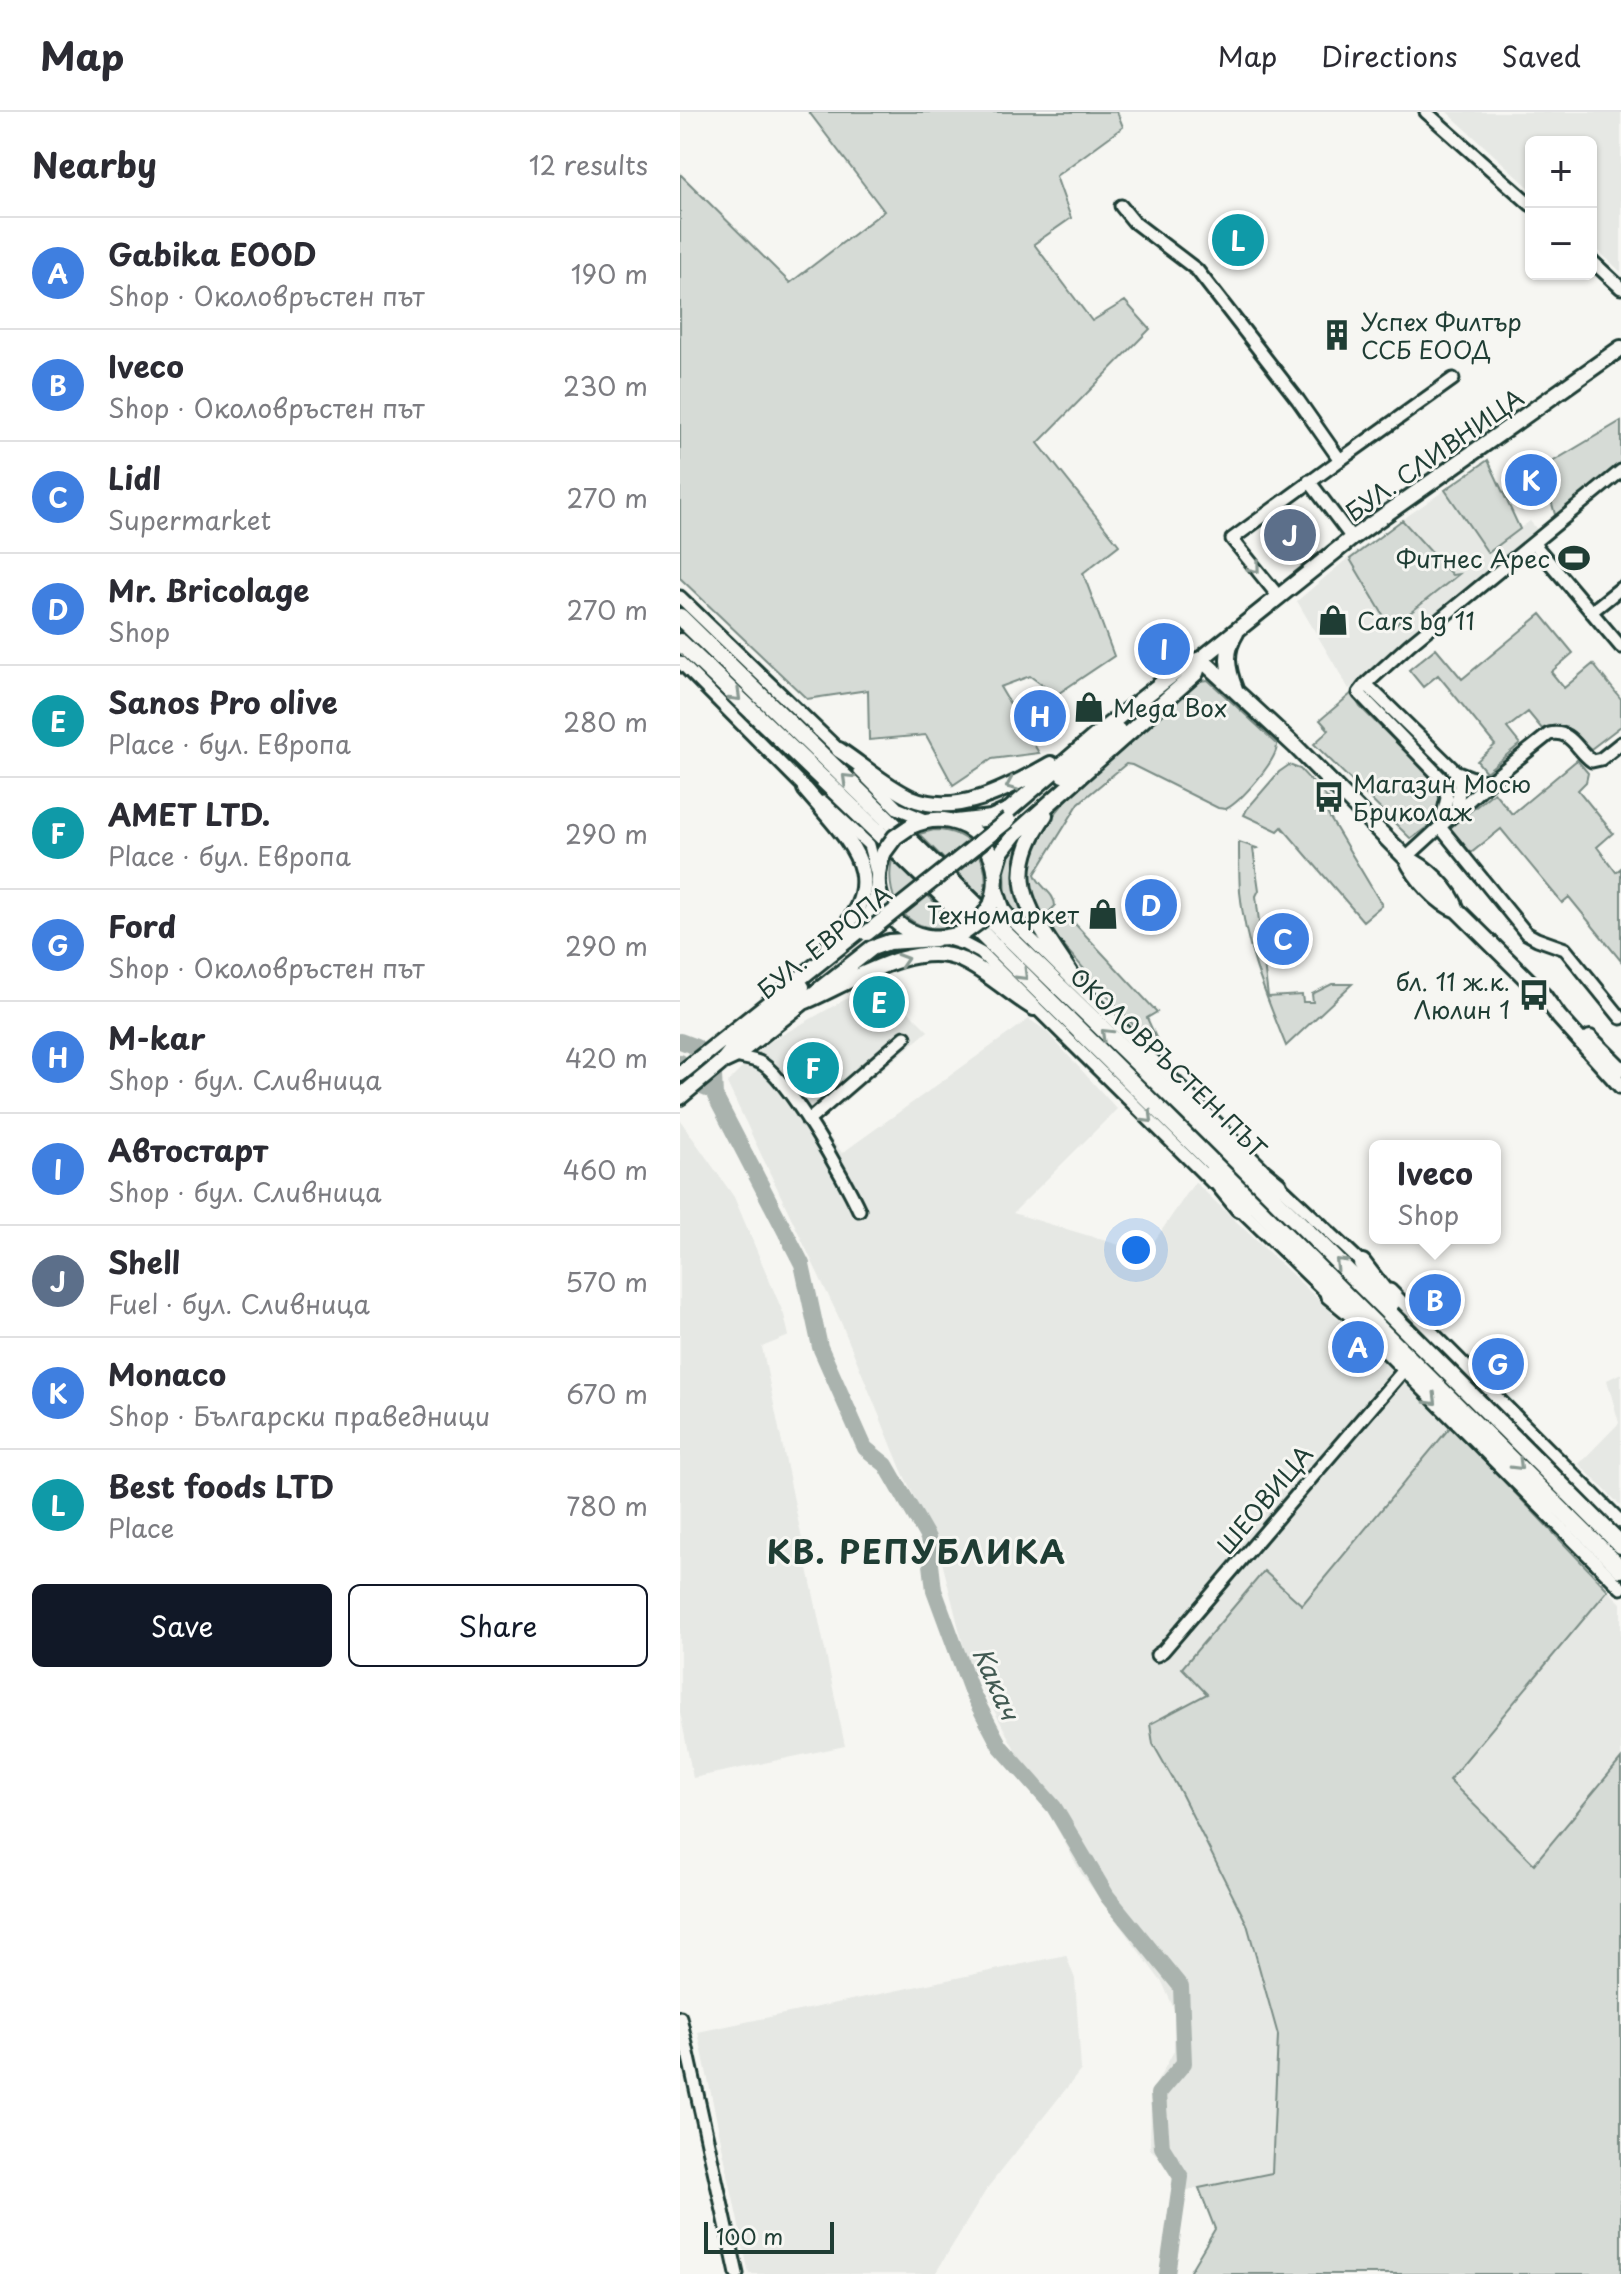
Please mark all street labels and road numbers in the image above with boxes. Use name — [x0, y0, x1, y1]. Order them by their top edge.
street label: БУЛ. СЛИВНИЦА — [1338, 379, 1530, 529]
street label: БУЛ. ЕВРОПА — [749, 876, 899, 1006]
street label: ОКОЛОВРЪСТЕН ПЪТ — [1062, 958, 1276, 1166]
street label: ШЕОВИЦА — [1208, 1437, 1320, 1561]

